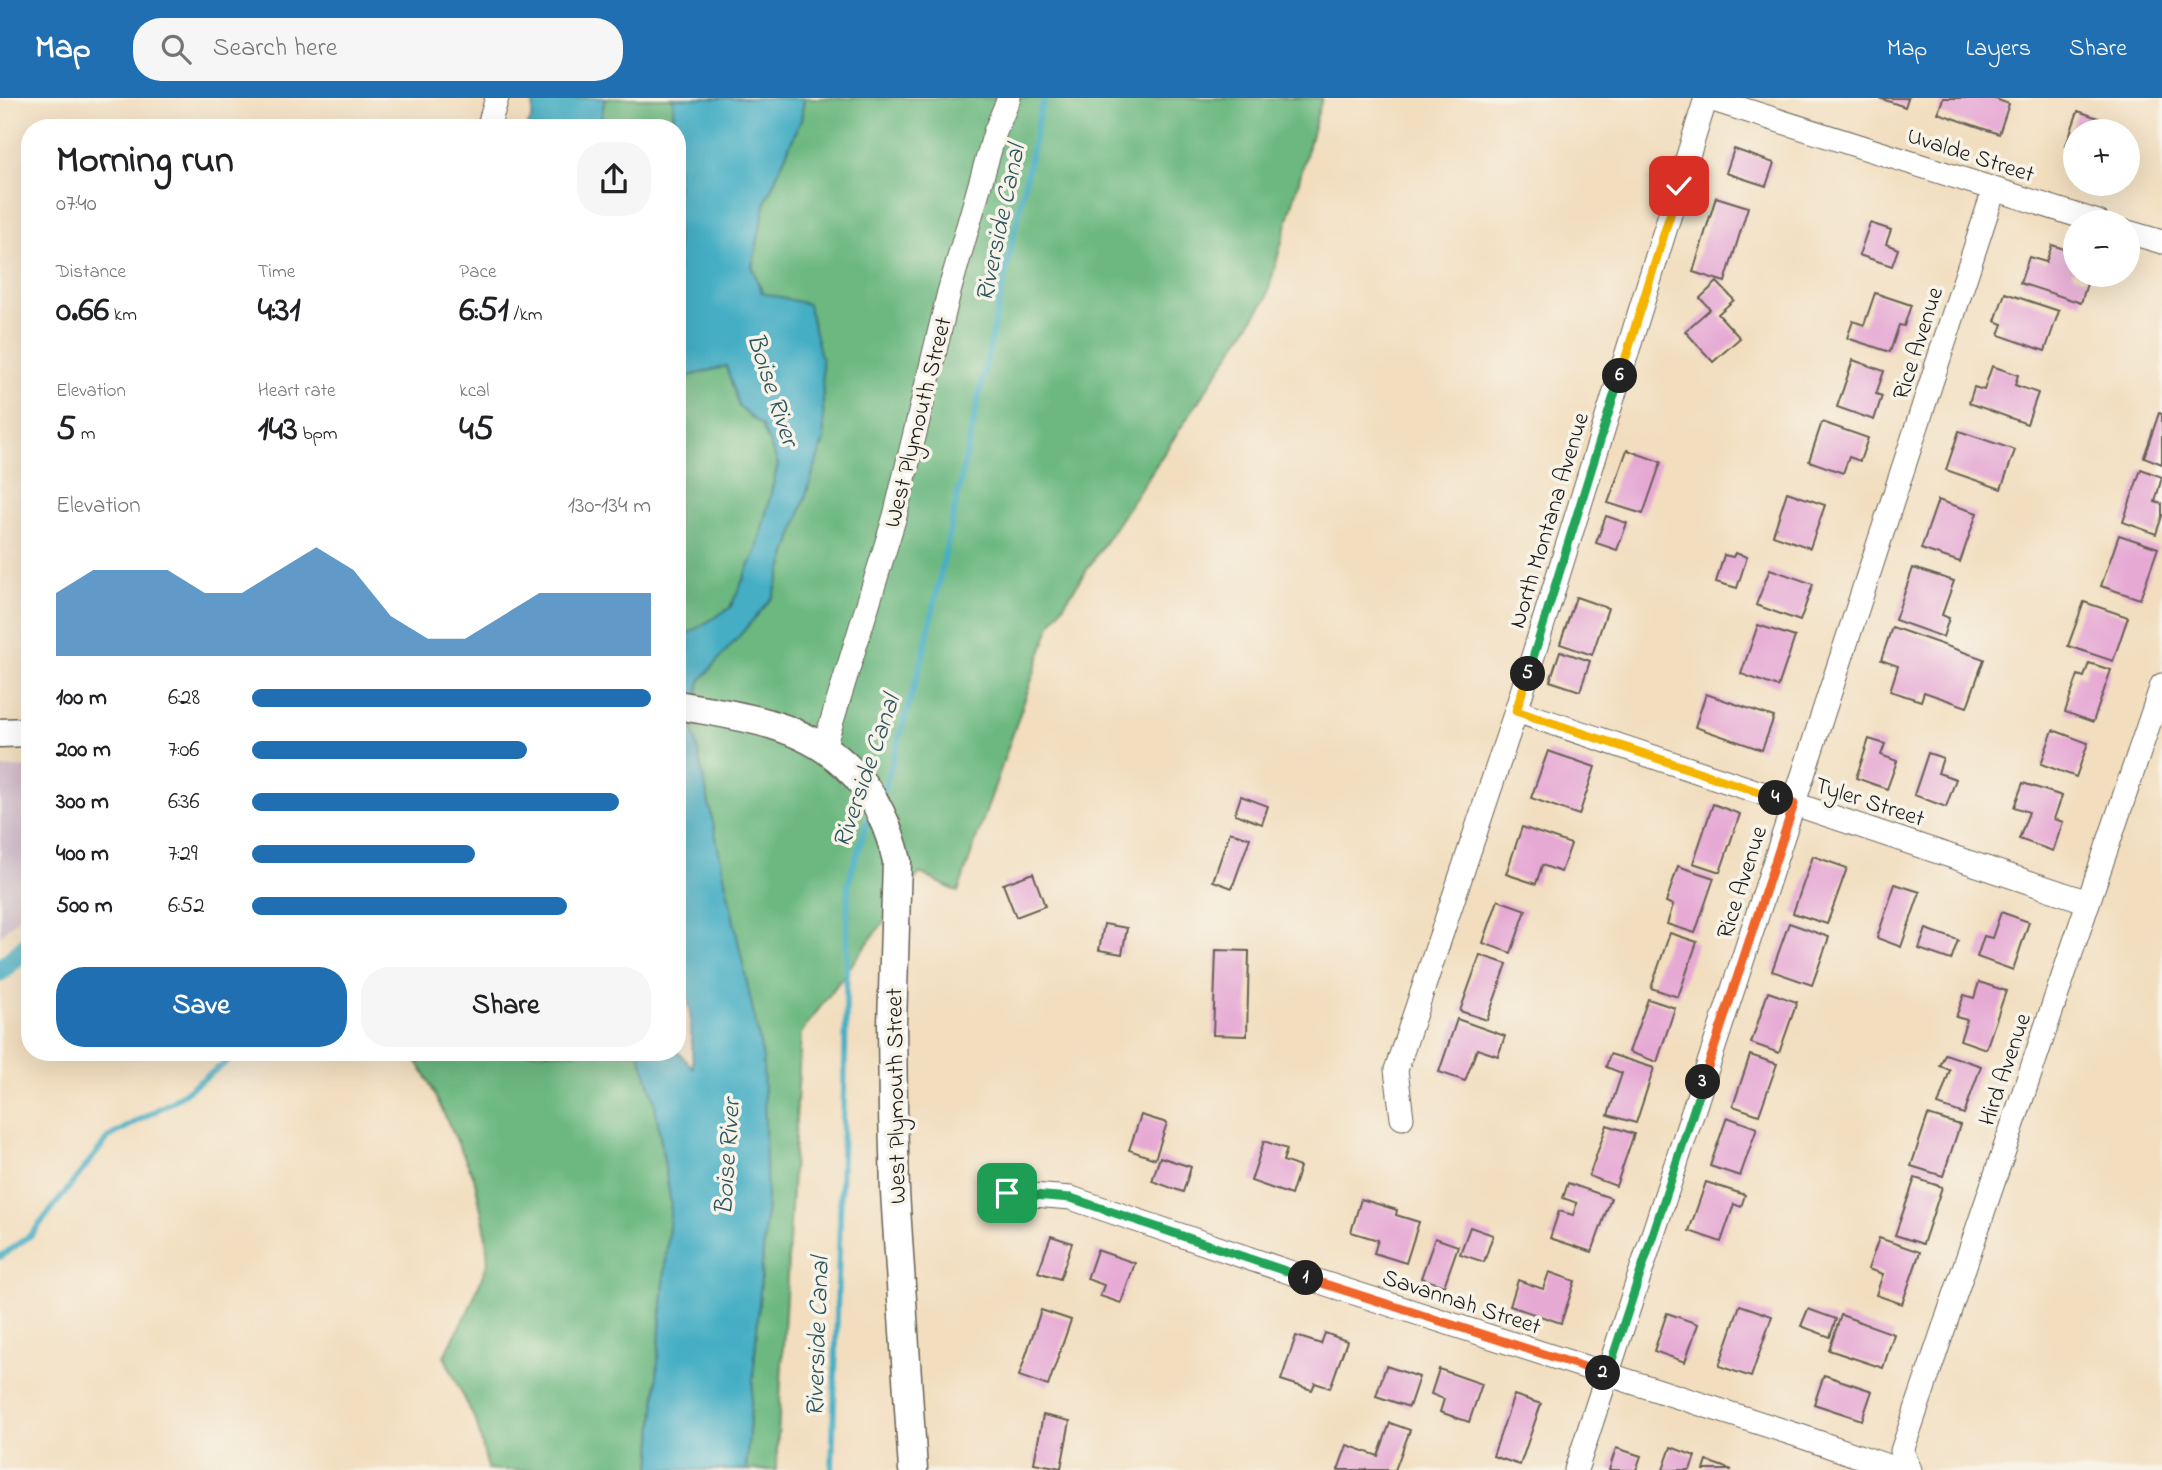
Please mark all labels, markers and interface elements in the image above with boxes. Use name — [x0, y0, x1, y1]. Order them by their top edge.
search box — [133, 18, 623, 81]
text: Map — [35, 25, 91, 73]
icon: search — [157, 30, 195, 68]
text: Search here — [213, 30, 337, 68]
text: Map — [1887, 32, 1927, 67]
text: Layers — [1965, 32, 2031, 67]
text: Share — [2069, 32, 2127, 67]
street label: Uvalde Street — [1902, 119, 2038, 193]
map controls — [2063, 119, 2140, 287]
button: + — [2063, 119, 2140, 196]
text: Morning run — [56, 134, 234, 190]
water label: Riverside Canal — [967, 139, 1038, 306]
button: share — [577, 142, 651, 216]
pin — [1649, 156, 1709, 216]
icon: check — [1660, 167, 1698, 205]
text: 07:40 — [56, 188, 97, 221]
button: − — [2063, 210, 2140, 287]
text: Distance — [56, 259, 126, 286]
text: Time — [258, 259, 295, 286]
text: Pace — [459, 259, 496, 286]
street label: Rice Avenue — [1885, 283, 1954, 405]
text: 0.66 — [56, 286, 109, 337]
text: 4:31 — [258, 286, 301, 337]
text: 6:51 — [459, 286, 509, 337]
text: km — [109, 302, 137, 329]
text: /km — [509, 302, 543, 329]
street label: West Plymouth Street — [876, 313, 964, 532]
water label: Boise River — [735, 329, 808, 454]
pin: 6 — [1602, 358, 1638, 394]
text: 6 — [1615, 362, 1624, 389]
text: Elevation — [56, 378, 126, 405]
text: Heart rate — [258, 378, 336, 405]
text: kcal — [459, 378, 490, 405]
text: 5 — [56, 405, 76, 456]
text: 143 — [258, 405, 298, 456]
text: 45 — [459, 405, 494, 456]
street label: North Montana Avenue — [1501, 408, 1600, 633]
text: m — [76, 421, 96, 448]
text: bpm — [298, 421, 338, 448]
text: Elevation — [56, 490, 141, 523]
text: 130–134 m — [568, 490, 651, 523]
pin: 5 — [1510, 656, 1546, 692]
text: 5 — [1522, 660, 1533, 687]
text: 100 m — [56, 682, 107, 715]
text: 6:28 — [168, 682, 200, 715]
water label: Riverside Canal — [824, 688, 913, 854]
text: 200 m — [56, 734, 111, 767]
text: 7:06 — [168, 734, 200, 767]
street label: Tyler Street — [1809, 769, 1929, 839]
pin: 4 — [1758, 780, 1794, 816]
text: 4 — [1772, 784, 1779, 811]
text: 300 m — [56, 786, 109, 819]
text: 6:36 — [168, 786, 200, 819]
street label: Rice Avenue — [1709, 822, 1778, 944]
text: 400 m — [56, 838, 109, 871]
text: 7:29 — [168, 838, 198, 871]
text: 500 m — [56, 890, 113, 923]
text: 6:52 — [168, 890, 205, 923]
button: Save — [56, 967, 347, 1047]
button: Share — [361, 967, 651, 1047]
street label: West Plymouth Street — [878, 988, 918, 1204]
street label: Hird Avenue — [1971, 1009, 2042, 1131]
pin: 3 — [1686, 1065, 1720, 1100]
text: 3 — [1699, 1068, 1706, 1095]
water label: Boise River — [706, 1095, 752, 1217]
pin — [977, 1163, 1037, 1223]
icon: arrive — [988, 1174, 1026, 1212]
water label: Riverside Canal — [797, 1254, 841, 1418]
pin: 1 — [1288, 1260, 1324, 1296]
street label: Savannah Street — [1377, 1261, 1545, 1346]
text: 1 — [1302, 1264, 1309, 1291]
pin: 2 — [1586, 1356, 1620, 1390]
text: 2 — [1598, 1359, 1607, 1386]

